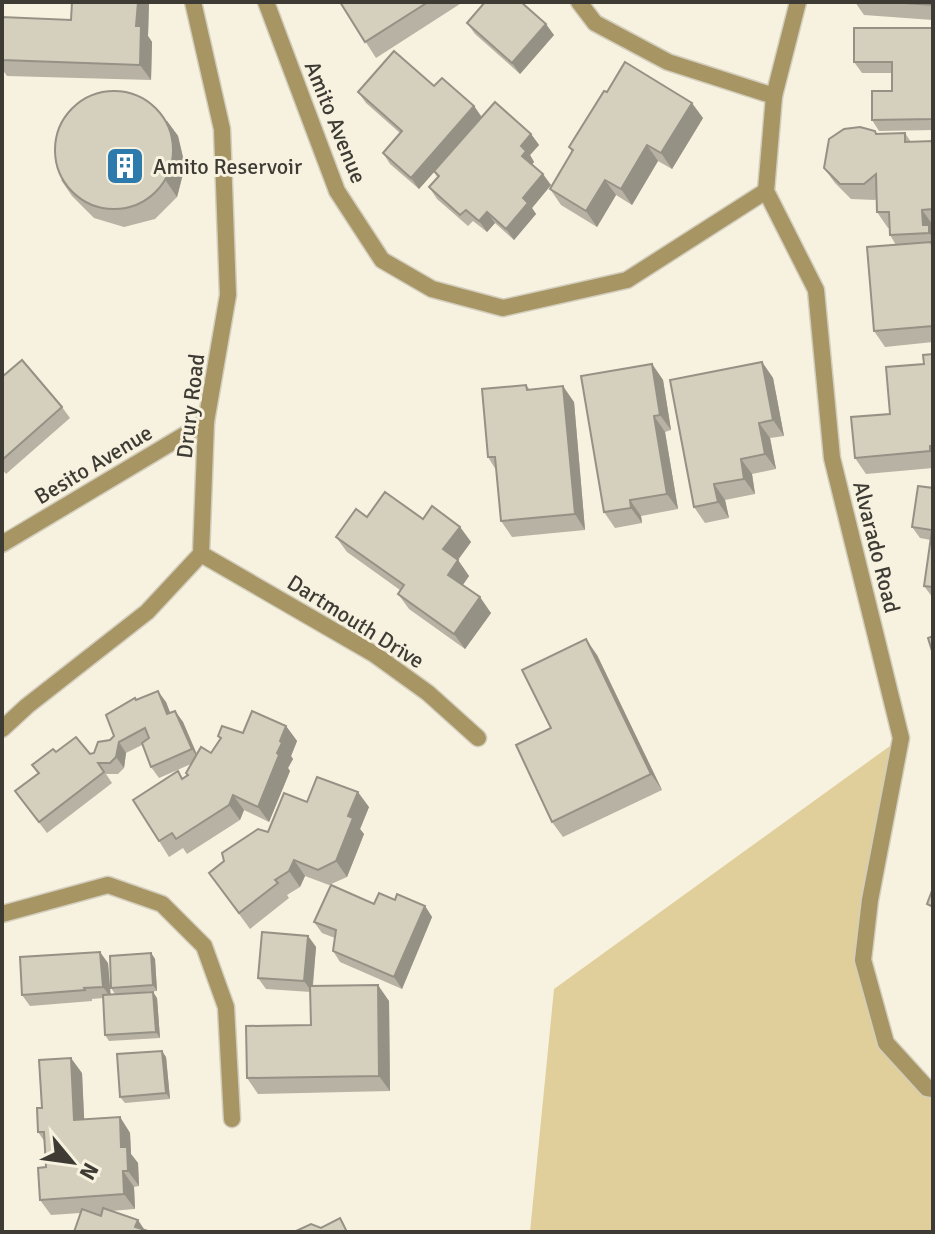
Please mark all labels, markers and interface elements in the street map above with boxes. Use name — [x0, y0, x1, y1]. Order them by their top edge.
street label: Amito Avenue — [299, 57, 372, 187]
building icon: Amito Reservoir — [104, 145, 146, 187]
place label: Amito Reservoir — [153, 153, 302, 180]
street label: Drury Road — [171, 352, 210, 460]
street label: Besito Avenue — [30, 419, 157, 510]
street label: Alvarado Road — [847, 479, 906, 616]
street label: Dartmouth Drive — [282, 569, 429, 674]
north arrow — [32, 1122, 112, 1202]
text: N — [74, 1158, 105, 1185]

